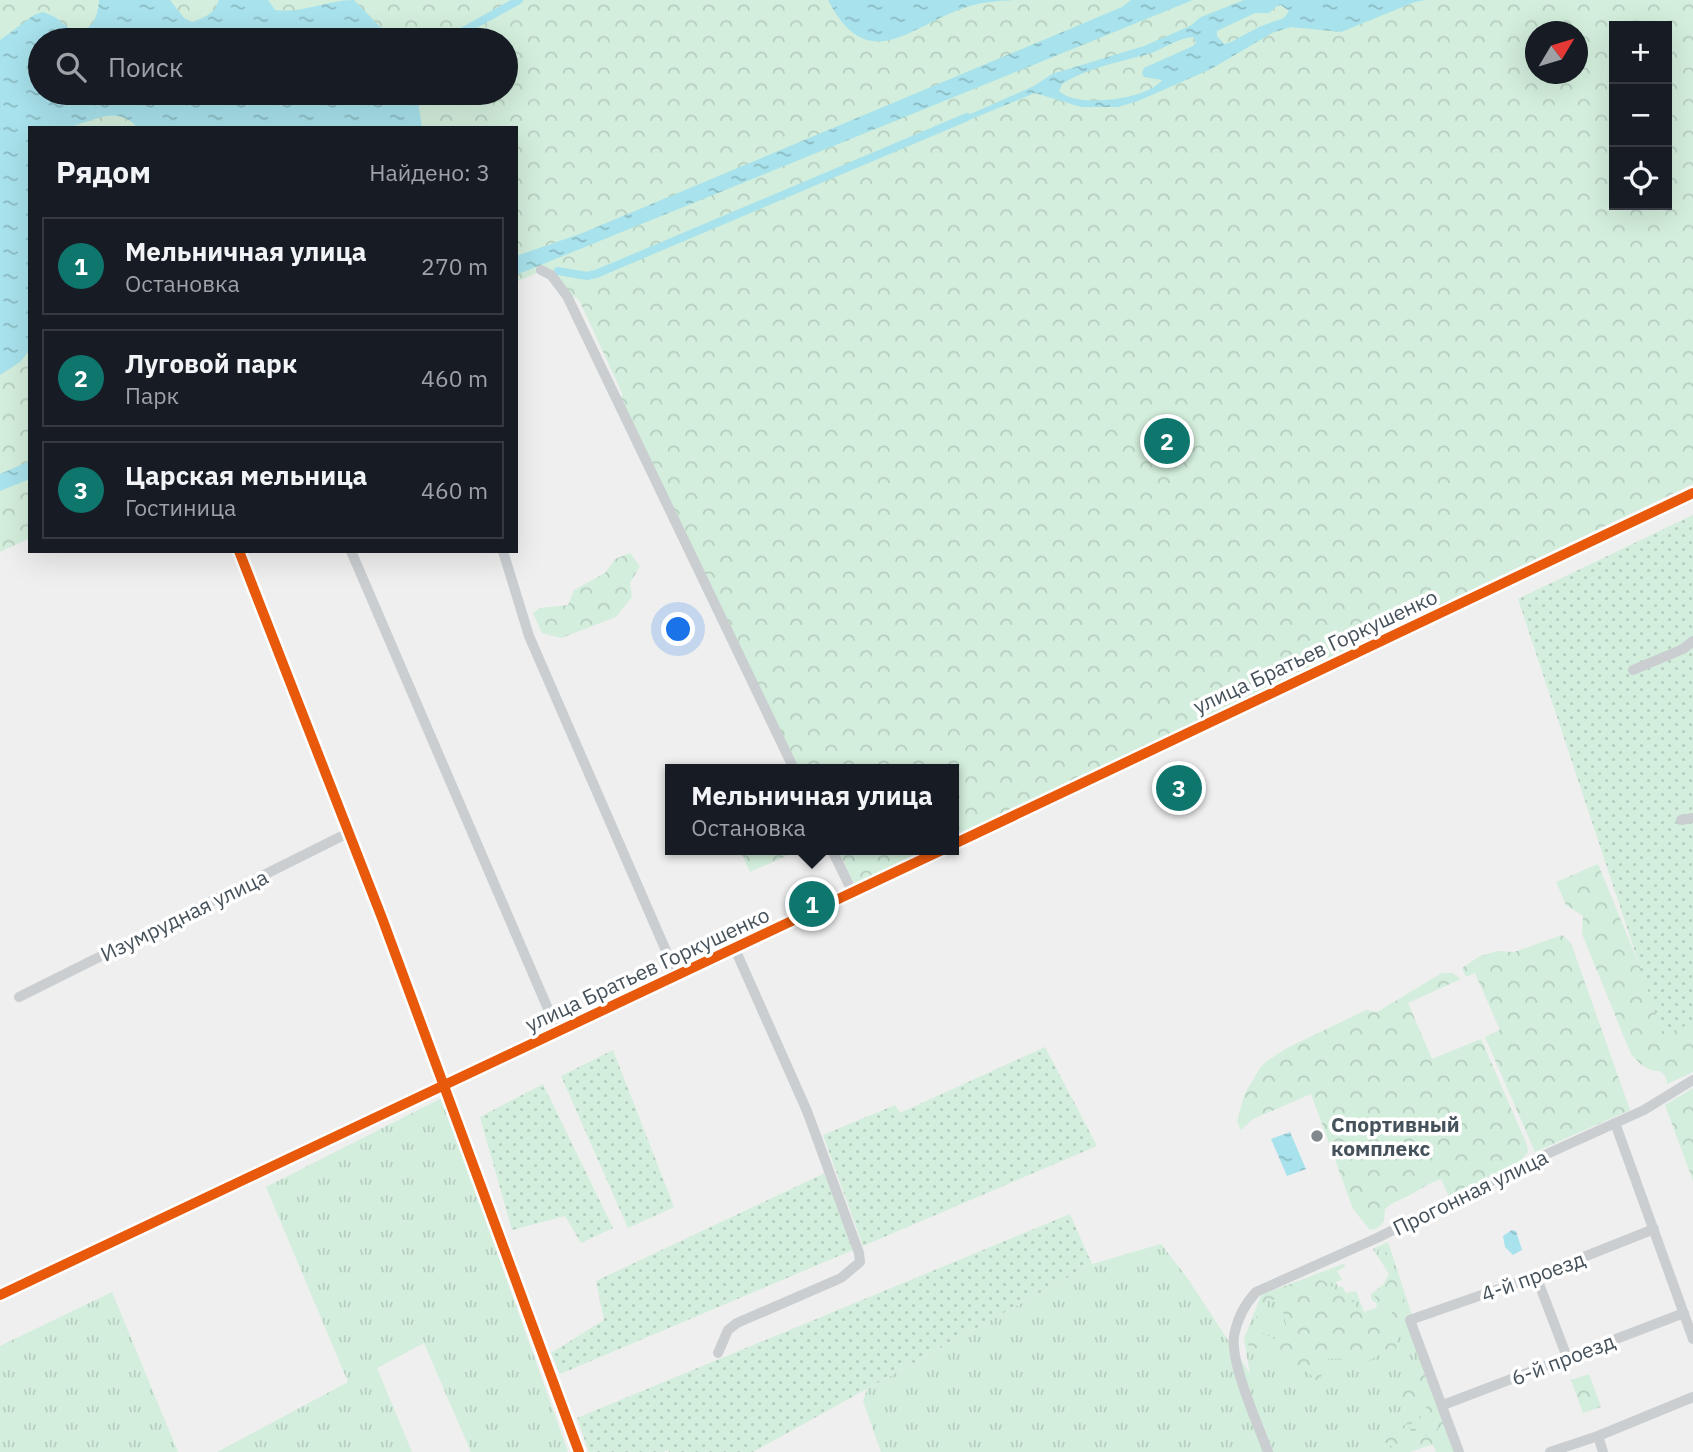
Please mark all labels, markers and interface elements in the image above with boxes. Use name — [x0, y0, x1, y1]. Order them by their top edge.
north arrow — [1525, 21, 1588, 84]
map controls — [1609, 21, 1672, 210]
button: + — [1609, 21, 1672, 84]
search box — [28, 28, 518, 105]
icon: search — [52, 48, 90, 86]
text: Поиск — [108, 50, 183, 84]
button: − — [1609, 84, 1672, 147]
button: locate — [1609, 147, 1672, 210]
text: Рядом — [56, 152, 151, 191]
text: Найдено: 3 — [369, 157, 490, 187]
text: Мельничная улица — [125, 234, 367, 268]
text: 1 — [74, 251, 88, 281]
text: 270 m — [421, 251, 488, 281]
text: Остановка — [125, 268, 240, 298]
text: Луговой парк — [125, 346, 297, 380]
text: 2 — [74, 363, 88, 393]
text: 460 m — [421, 363, 488, 393]
text: Парк — [125, 380, 179, 410]
pin: 2 — [1144, 415, 1190, 467]
text: Царская мельница — [125, 458, 367, 492]
text: 3 — [74, 475, 88, 505]
text: 460 m — [421, 475, 488, 505]
text: Гостиница — [125, 492, 236, 522]
street label: улица Братьев Горкушенко — [1188, 582, 1442, 720]
your location — [661, 612, 695, 646]
pin: 3 — [1156, 762, 1202, 814]
popup — [665, 764, 959, 855]
text: Мельничная улица — [691, 778, 933, 812]
text: Остановка — [691, 812, 806, 842]
street label: Изумрудная улица — [96, 862, 272, 968]
pin: 1 — [789, 878, 835, 930]
street label: улица Братьев Горкушенко — [520, 900, 774, 1038]
place label: Спортивный комплекс — [1331, 1110, 1460, 1162]
marker: Спортивный комплекс — [1309, 1128, 1325, 1144]
street label: Прогонная улица — [1388, 1142, 1552, 1242]
street label: 4-й проезд — [1477, 1244, 1589, 1308]
street label: 6-й проезд — [1507, 1326, 1619, 1392]

